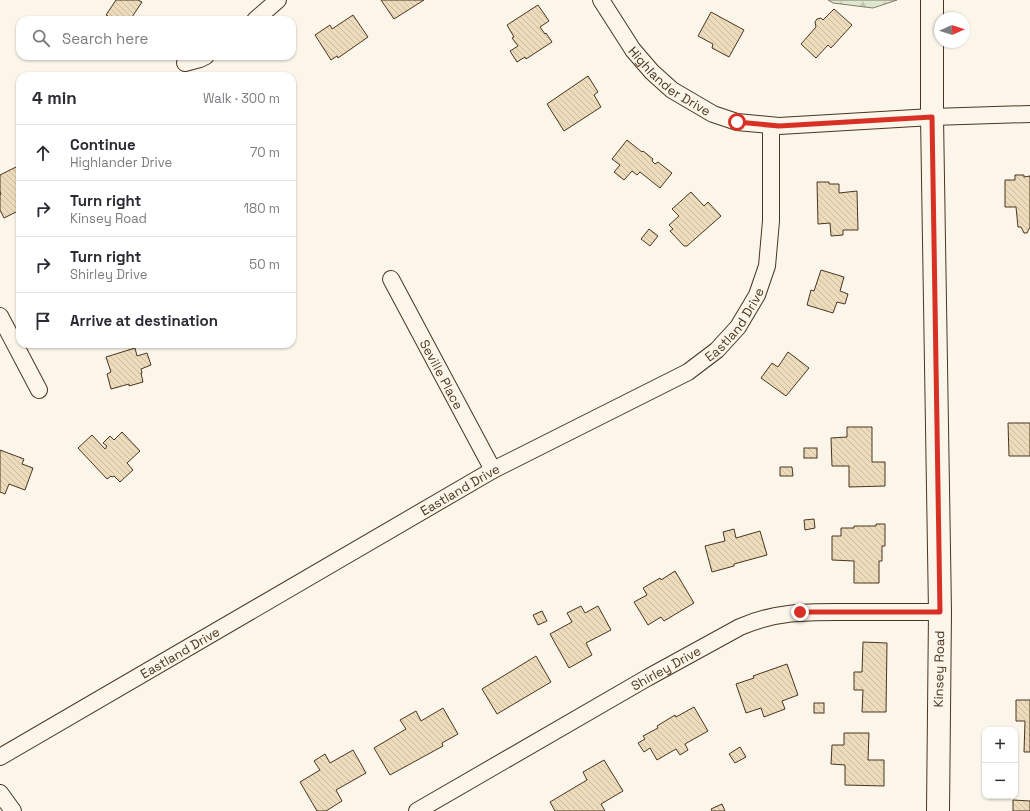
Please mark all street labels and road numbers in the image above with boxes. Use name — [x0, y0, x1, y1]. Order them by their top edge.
street label: Highlander Drive — [625, 43, 714, 119]
street label: Eastland Drive — [701, 286, 767, 365]
street label: Seville Place — [416, 336, 467, 412]
street label: Eastland Drive — [417, 460, 502, 519]
street label: Eastland Drive — [137, 623, 222, 682]
street label: Kinsey Road — [930, 630, 948, 708]
street label: Shirley Drive — [628, 642, 704, 694]

